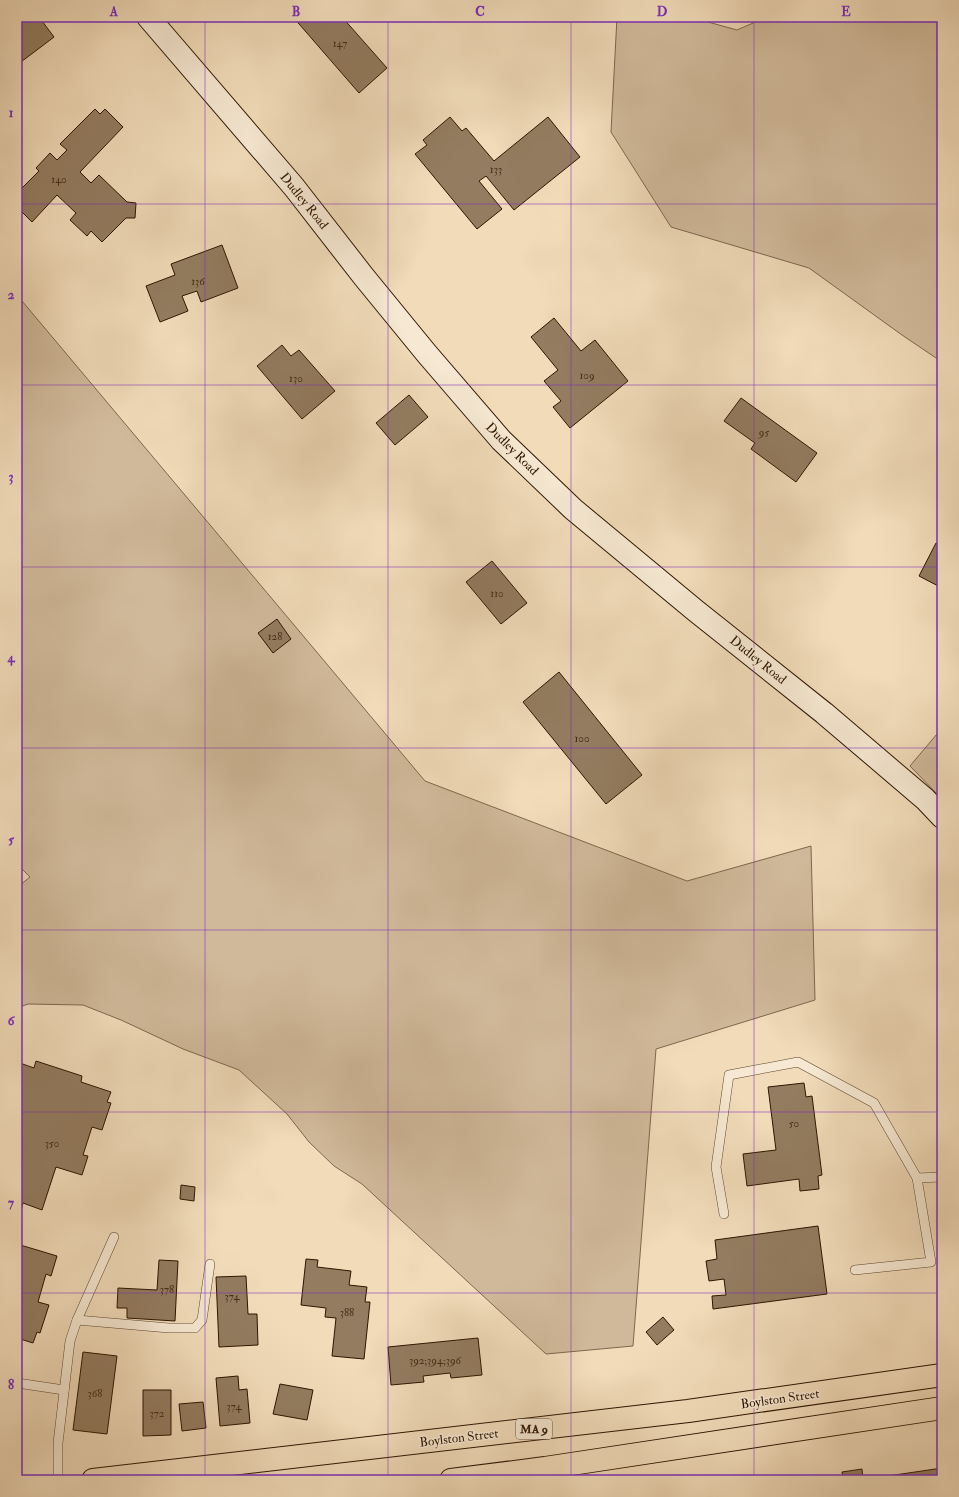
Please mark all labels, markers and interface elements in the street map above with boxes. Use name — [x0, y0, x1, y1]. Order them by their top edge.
text: A — [109, 4, 119, 20]
text: B — [292, 4, 300, 20]
text: C — [475, 4, 485, 20]
text: D — [657, 4, 668, 20]
text: E — [841, 4, 851, 20]
house number: 147 — [333, 37, 347, 50]
text: 1 — [9, 105, 14, 121]
house number: 133 — [490, 163, 502, 176]
street label: Dudley Road — [276, 170, 332, 234]
house number: 140 — [51, 173, 67, 186]
house number: 136 — [191, 275, 206, 288]
text: 2 — [8, 287, 15, 303]
house number: 109 — [579, 369, 595, 382]
house number: 130 — [289, 372, 303, 385]
street label: Dudley Road — [482, 419, 542, 480]
house number: 95 — [758, 426, 769, 439]
text: 3 — [9, 469, 14, 485]
house number: 110 — [490, 587, 504, 600]
house number: 128 — [268, 630, 282, 643]
street label: Dudley Road — [726, 632, 790, 689]
text: 4 — [6, 650, 15, 666]
house number: 100 — [574, 732, 590, 745]
text: 5 — [8, 832, 14, 848]
text: 6 — [8, 1013, 16, 1029]
house number: 50 — [789, 1117, 800, 1130]
house number: 350 — [45, 1137, 60, 1150]
text: 7 — [8, 1195, 15, 1211]
house number: 378 — [160, 1283, 174, 1296]
house number: 374 — [225, 1290, 241, 1303]
house number: 388 — [340, 1306, 354, 1319]
house number: 392;394;396 — [409, 1354, 463, 1367]
text: 8 — [8, 1377, 14, 1393]
street label: Boylston Street — [740, 1386, 821, 1413]
house number: 368 — [88, 1387, 102, 1400]
house number: 374 — [227, 1400, 243, 1413]
house number: 372 — [150, 1407, 165, 1420]
road number: MA 9 — [516, 1419, 552, 1439]
street label: Boylston Street — [419, 1425, 499, 1452]

